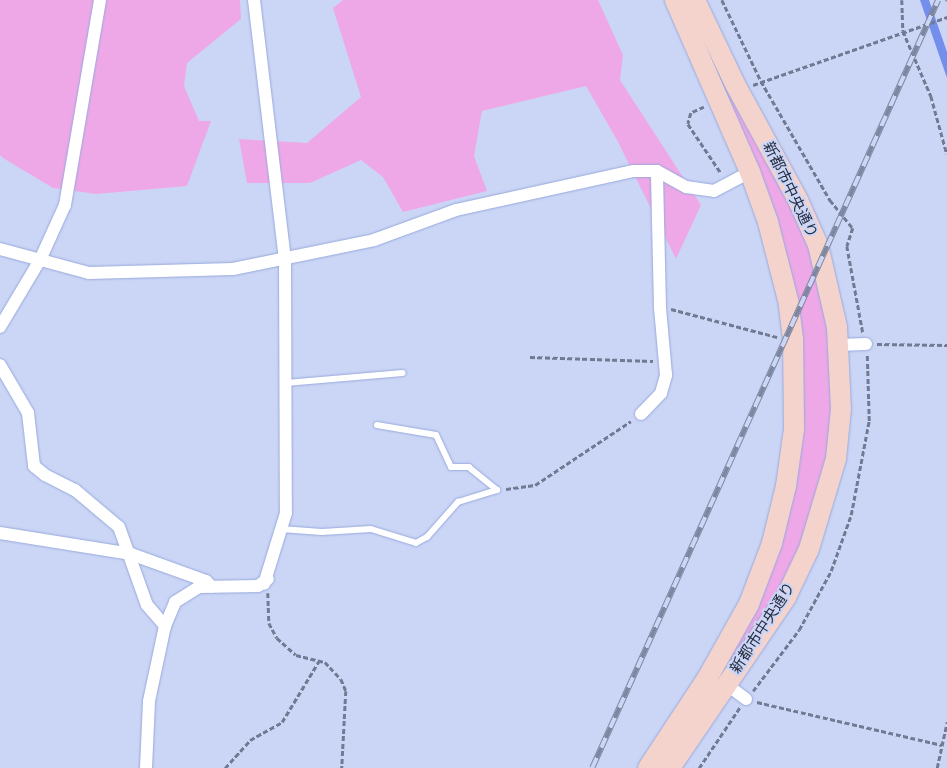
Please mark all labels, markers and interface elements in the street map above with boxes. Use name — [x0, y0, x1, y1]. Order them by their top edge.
street label: 新都市中央通り — [759, 139, 821, 241]
street label: 新都市中央通り — [727, 579, 799, 677]

